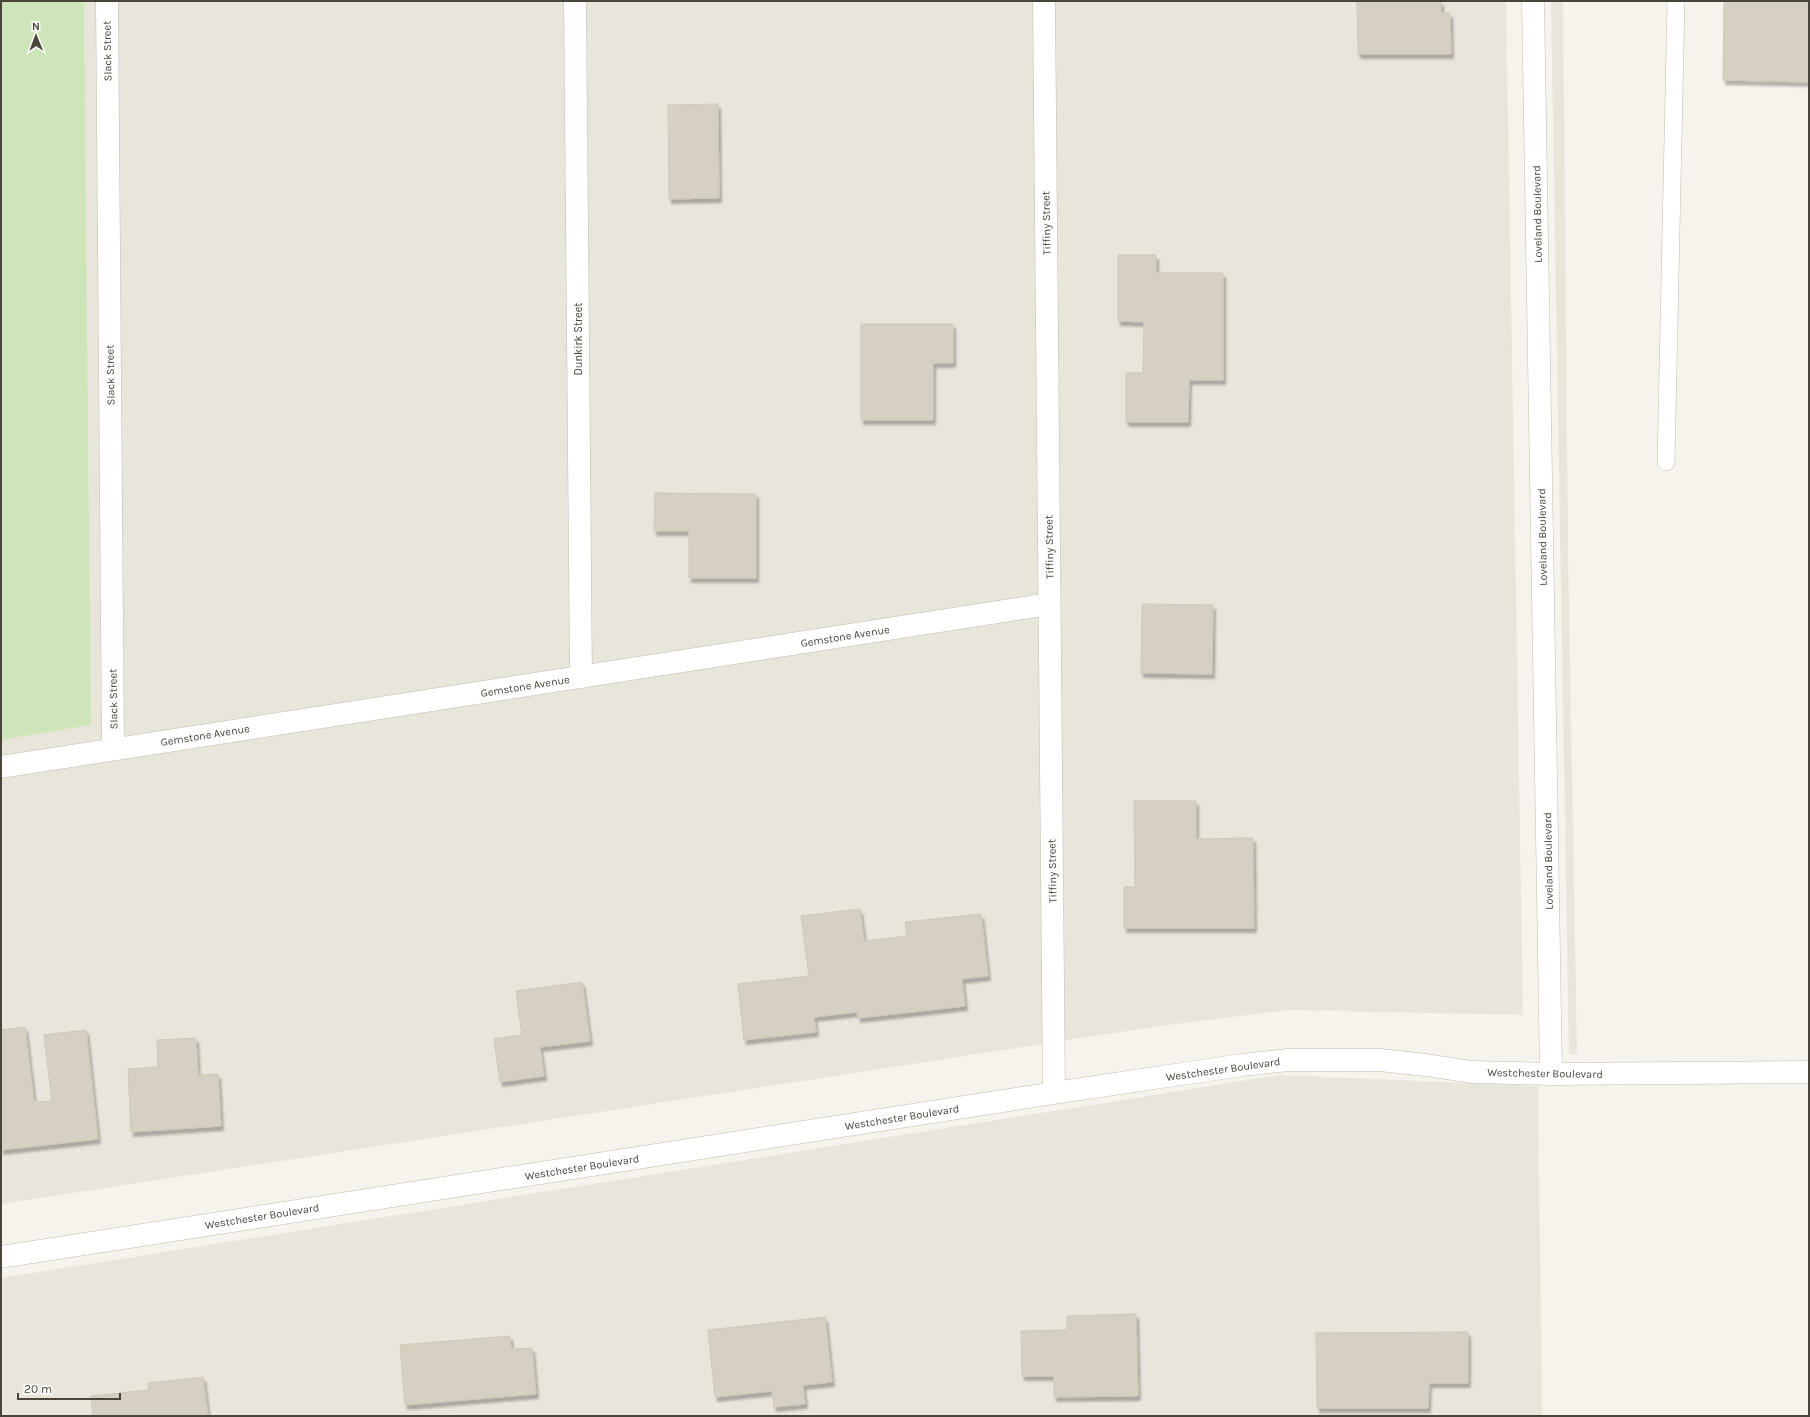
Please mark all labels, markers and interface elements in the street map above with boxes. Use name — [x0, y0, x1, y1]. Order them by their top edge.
north arrow — [16, 16, 56, 56]
text: N — [32, 20, 40, 33]
street label: Slack Street — [100, 21, 115, 81]
street label: Loveland Boulevard — [1530, 165, 1545, 263]
street label: Tiffiny Street — [1039, 191, 1054, 255]
street label: Dunkirk Street — [572, 302, 585, 376]
street label: Slack Street — [103, 345, 118, 405]
street label: Loveland Boulevard — [1535, 488, 1550, 586]
street label: Tiffiny Street — [1042, 515, 1057, 579]
street label: Gemstone Avenue — [800, 623, 891, 650]
street label: Slack Street — [106, 669, 121, 729]
street label: Gemstone Avenue — [480, 673, 571, 700]
street label: Gemstone Avenue — [160, 722, 251, 749]
street label: Loveland Boulevard — [1541, 812, 1556, 910]
street label: Tiffiny Street — [1045, 839, 1060, 903]
street label: Westchester Boulevard — [1165, 1055, 1281, 1084]
street label: Westchester Boulevard — [1487, 1066, 1603, 1081]
street label: Westchester Boulevard — [844, 1102, 960, 1133]
street label: Westchester Boulevard — [524, 1152, 640, 1183]
street label: Westchester Boulevard — [204, 1201, 320, 1232]
scale bar — [18, 1375, 120, 1401]
text: 20 m — [24, 1382, 52, 1396]

